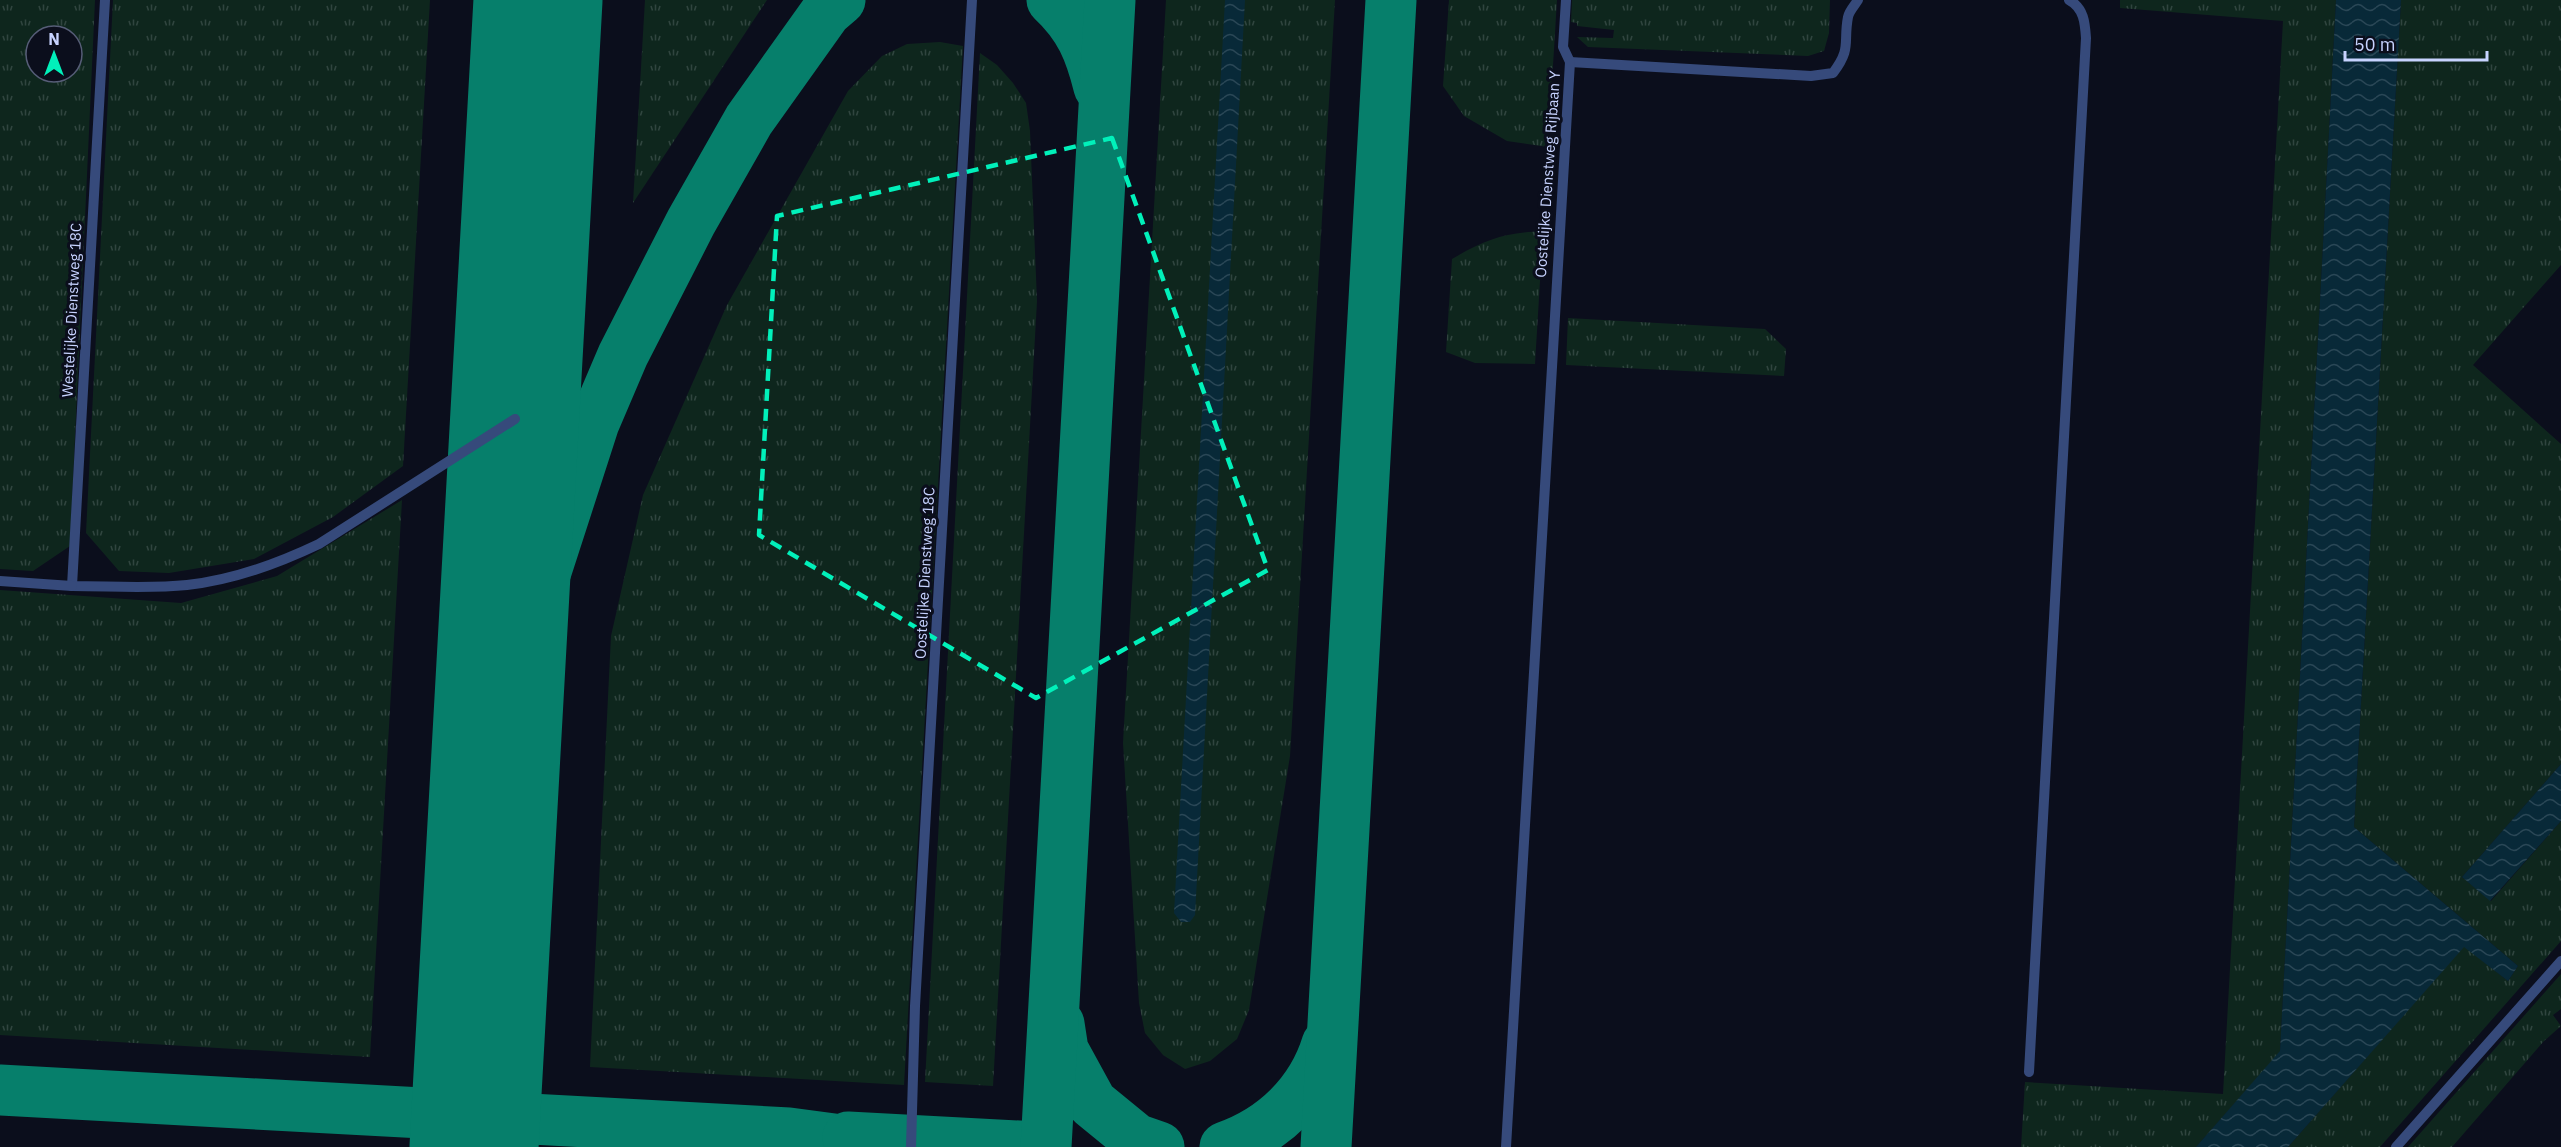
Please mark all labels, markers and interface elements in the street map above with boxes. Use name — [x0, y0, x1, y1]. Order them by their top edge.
north arrow — [24, 24, 84, 84]
scale bar — [2345, 24, 2488, 62]
text: N — [48, 29, 60, 49]
text: 50 m — [2354, 33, 2396, 56]
street label: Oostelijke Dienstweg Rijbaan Y — [1531, 70, 1564, 278]
street label: Westelijke Dienstweg 18C — [57, 222, 86, 398]
street label: Oostelijke Dienstweg 18C — [911, 487, 938, 659]

